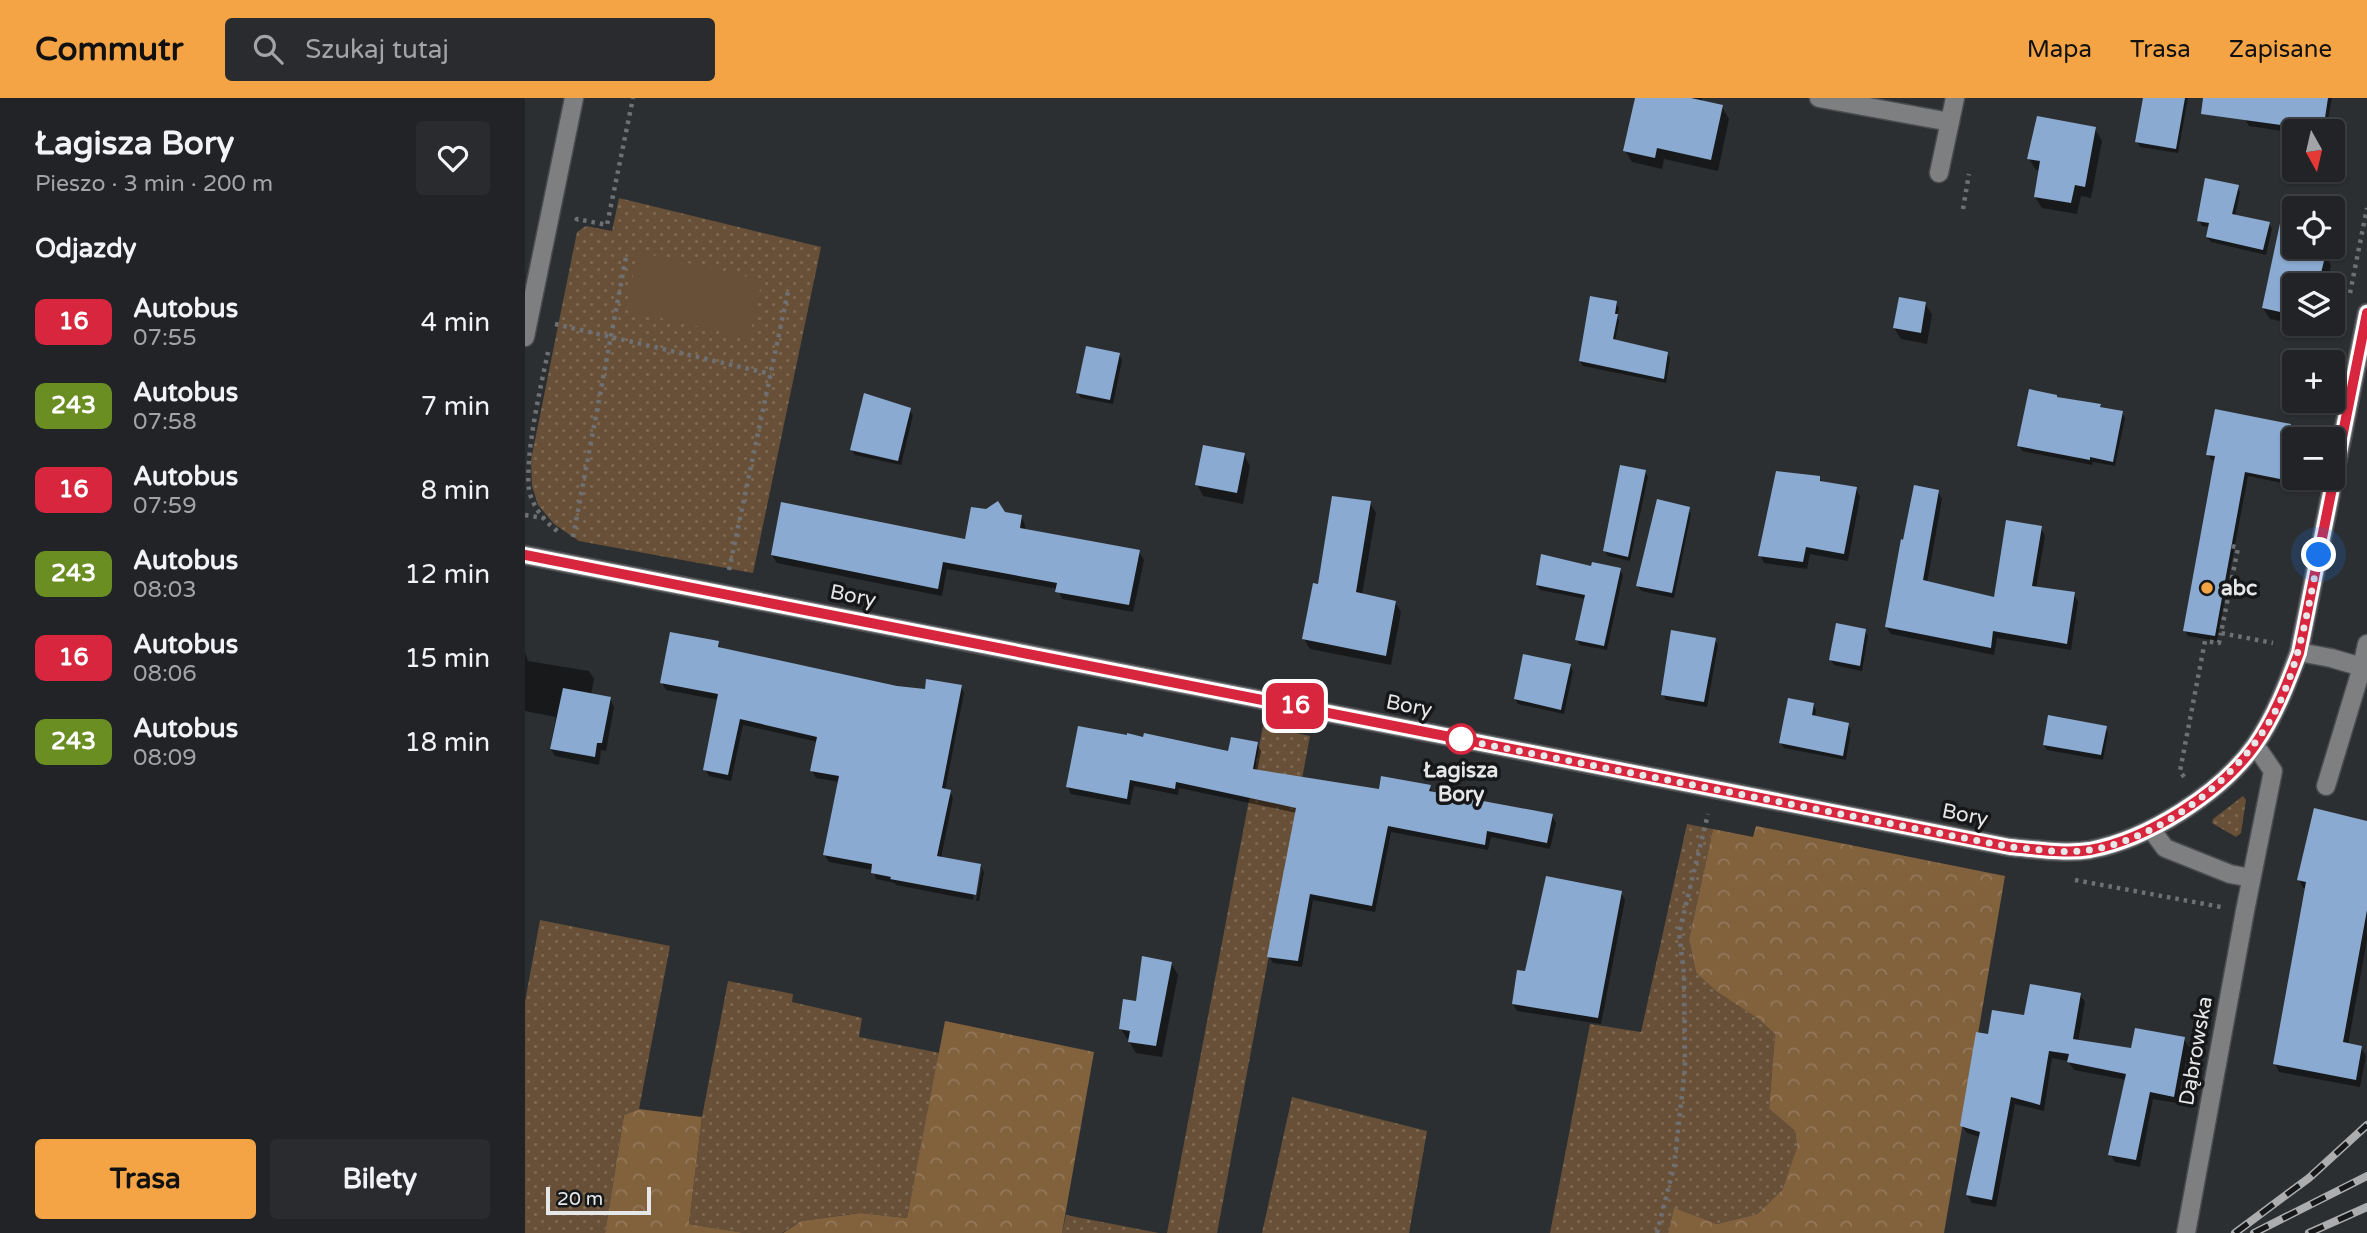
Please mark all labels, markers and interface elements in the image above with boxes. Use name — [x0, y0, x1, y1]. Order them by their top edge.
search box — [225, 18, 715, 81]
text: Commutr — [35, 30, 183, 69]
icon: search — [249, 30, 287, 68]
text: Szukaj tutaj — [305, 34, 449, 65]
text: Mapa — [2027, 35, 2092, 64]
text: Trasa — [2130, 35, 2191, 64]
text: Zapisane — [2229, 35, 2332, 64]
north arrow — [2282, 119, 2345, 182]
map controls — [2282, 119, 2345, 490]
button: heart — [416, 121, 490, 195]
text: Łagisza Bory — [35, 124, 234, 163]
text: Pieszo · 3 min · 200 m — [35, 170, 273, 198]
button: locate — [2282, 196, 2345, 259]
text: Odjazdy — [35, 233, 137, 264]
button: layers — [2282, 273, 2345, 336]
text: Autobus — [133, 293, 238, 324]
text: 16 — [58, 307, 89, 336]
text: 4 min — [421, 307, 490, 338]
text: 07:55 — [133, 324, 197, 352]
button: + — [2282, 350, 2345, 413]
text: Autobus — [133, 377, 238, 408]
text: 243 — [51, 391, 96, 420]
text: 7 min — [421, 391, 490, 422]
text: 07:58 — [133, 408, 197, 436]
button: − — [2282, 427, 2345, 490]
text: Autobus — [133, 461, 238, 492]
text: 16 — [58, 475, 89, 504]
text: 8 min — [421, 475, 490, 506]
text: 07:59 — [133, 492, 197, 520]
your location — [2301, 537, 2336, 572]
text: Autobus — [133, 545, 238, 576]
text: 243 — [51, 559, 96, 588]
text: 12 min — [404, 559, 490, 590]
text: 08:03 — [133, 576, 197, 604]
place label: abc — [2221, 576, 2257, 601]
street label: Bory — [828, 579, 878, 613]
marker: abc — [2199, 580, 2215, 596]
text: Autobus — [133, 629, 238, 660]
text: 16 — [58, 643, 89, 672]
text: 15 min — [404, 643, 490, 674]
text: 08:06 — [133, 660, 197, 688]
line badge: 16 — [1263, 683, 1327, 729]
street label: Bory — [1384, 689, 1434, 723]
text: 16 — [1280, 691, 1310, 720]
text: Autobus — [133, 713, 238, 744]
marker: Łagisza Bory — [1446, 724, 1476, 754]
text: 243 — [51, 727, 96, 756]
text: 18 min — [404, 727, 490, 758]
text: 08:09 — [133, 744, 197, 772]
place label: Łagisza Bory — [1424, 758, 1498, 807]
street label: Bory — [1940, 798, 1990, 832]
street label: Dąbrowska — [2174, 994, 2218, 1108]
button: Trasa — [35, 1139, 256, 1219]
button: Bilety — [270, 1139, 490, 1219]
scale bar — [546, 1184, 651, 1216]
text: 20 m — [557, 1188, 603, 1210]

